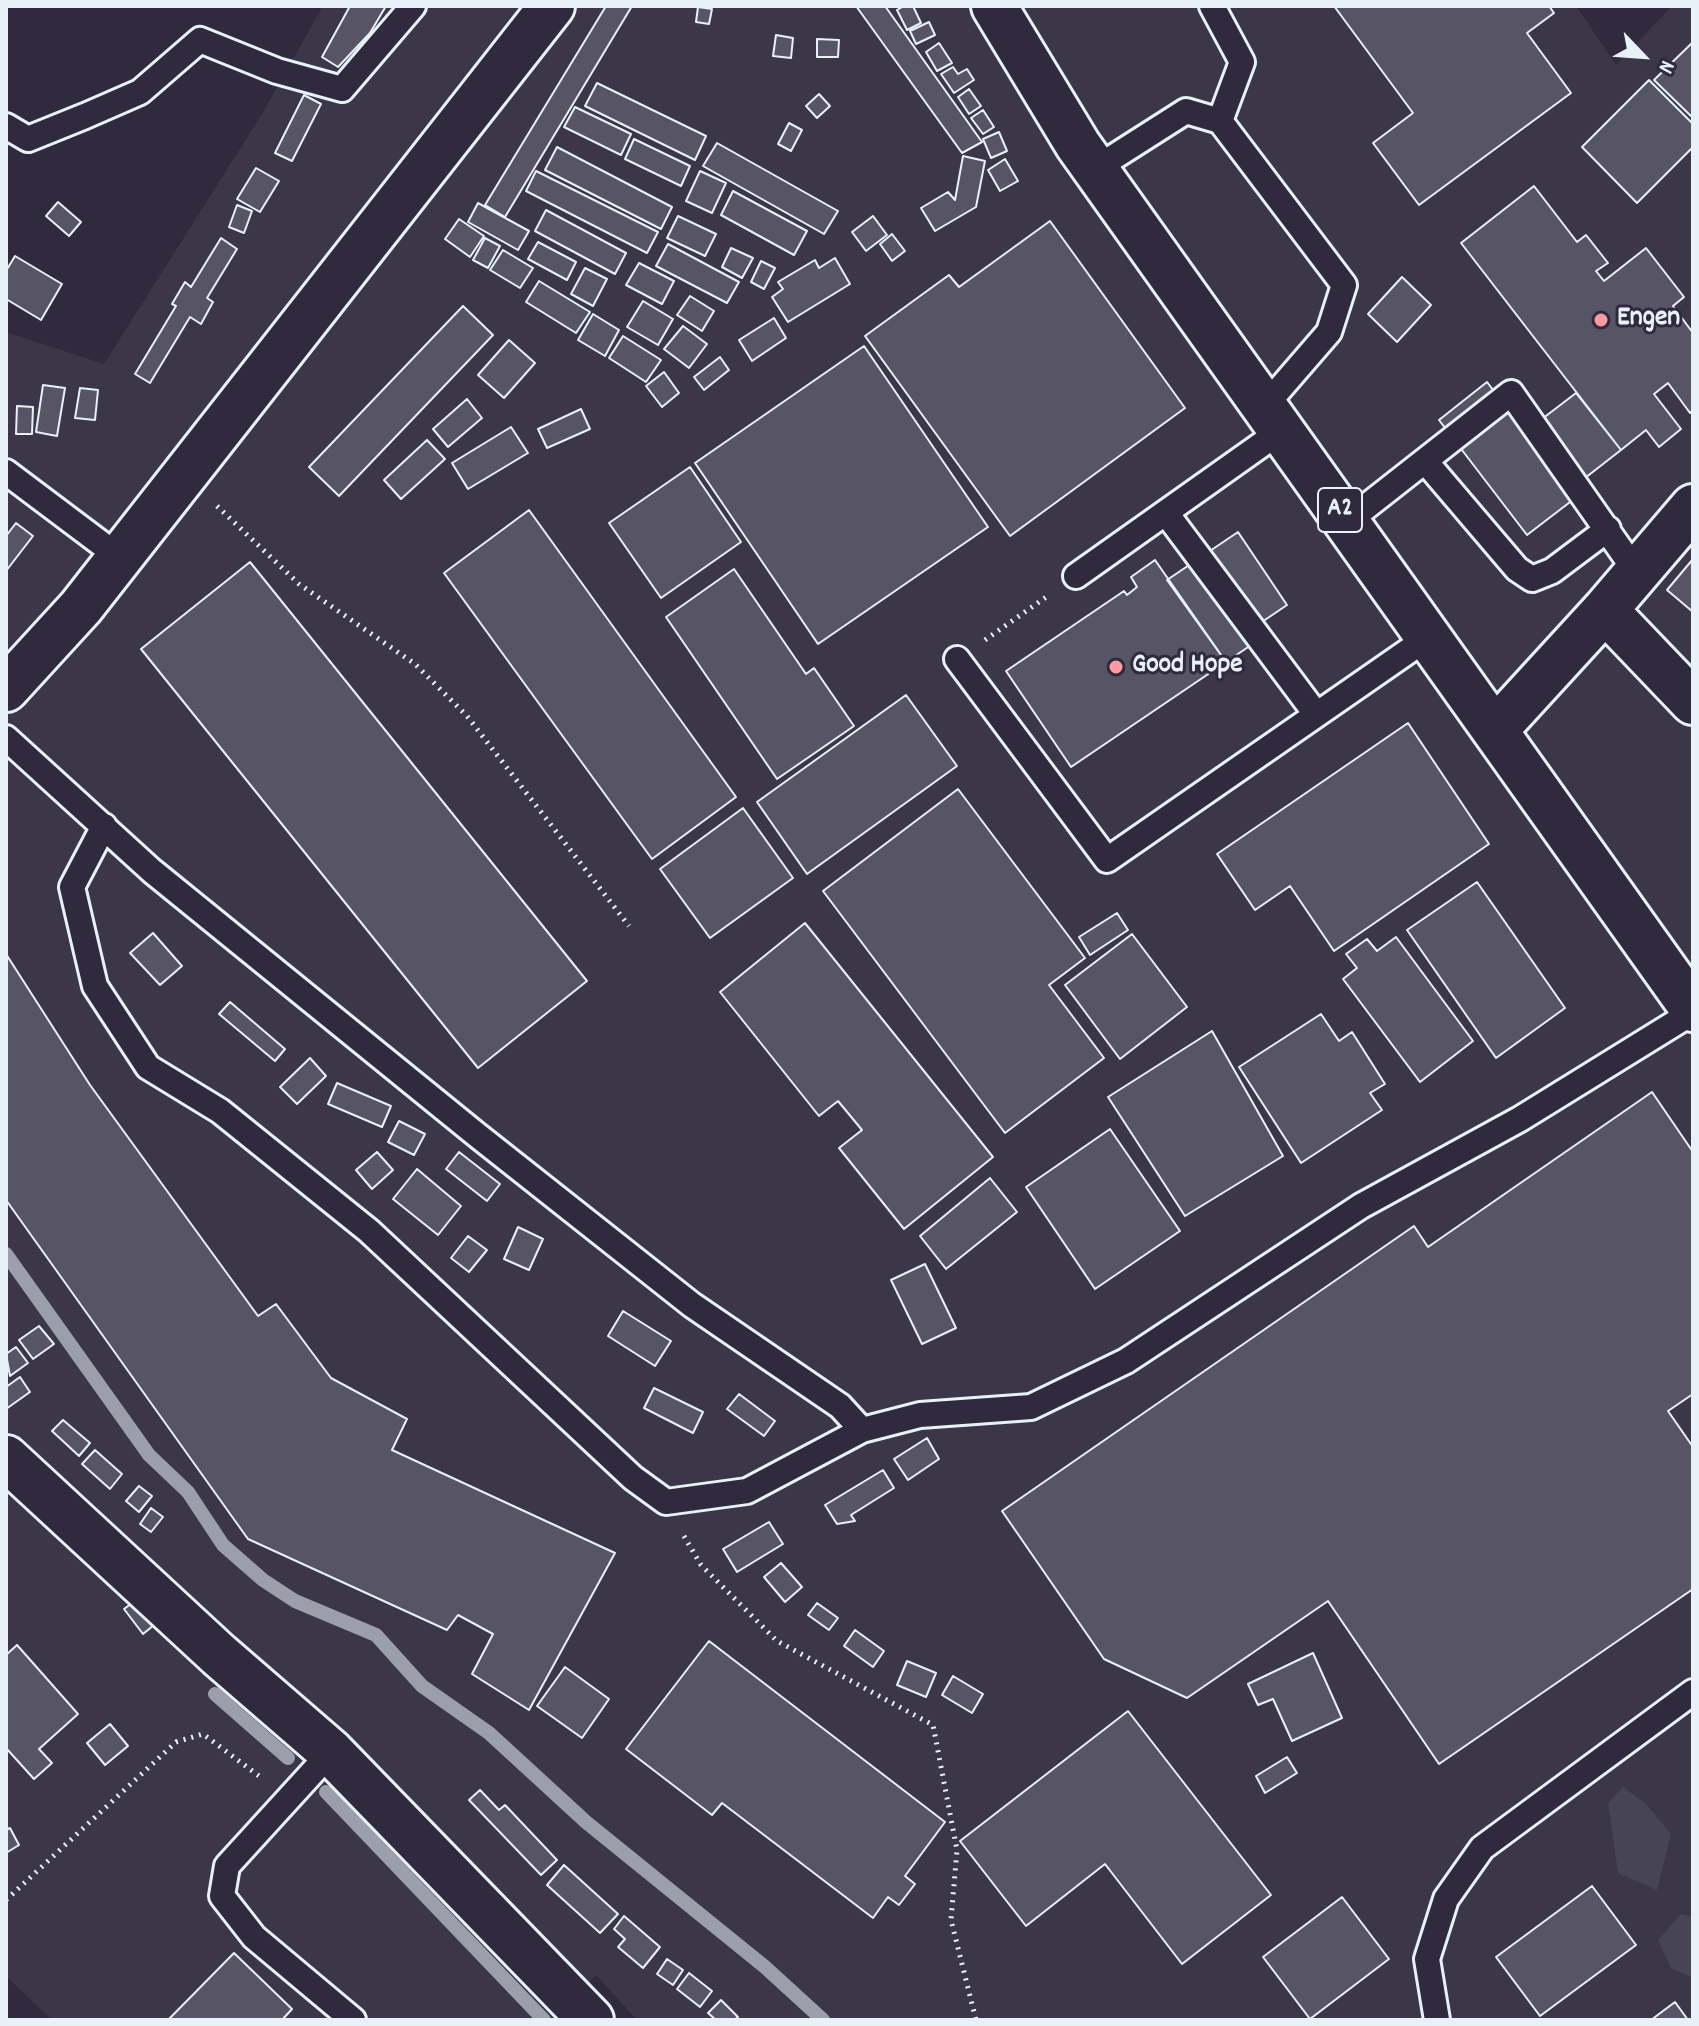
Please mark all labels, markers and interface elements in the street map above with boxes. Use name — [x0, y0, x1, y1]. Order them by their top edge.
north arrow — [1603, 16, 1683, 96]
text: N — [1649, 55, 1682, 78]
place label: Engen — [1617, 303, 1680, 337]
marker: Engen — [1592, 311, 1610, 329]
road number: A2 — [1318, 488, 1362, 532]
place label: Good Hope — [1132, 650, 1243, 684]
marker: Good Hope — [1107, 658, 1125, 676]

